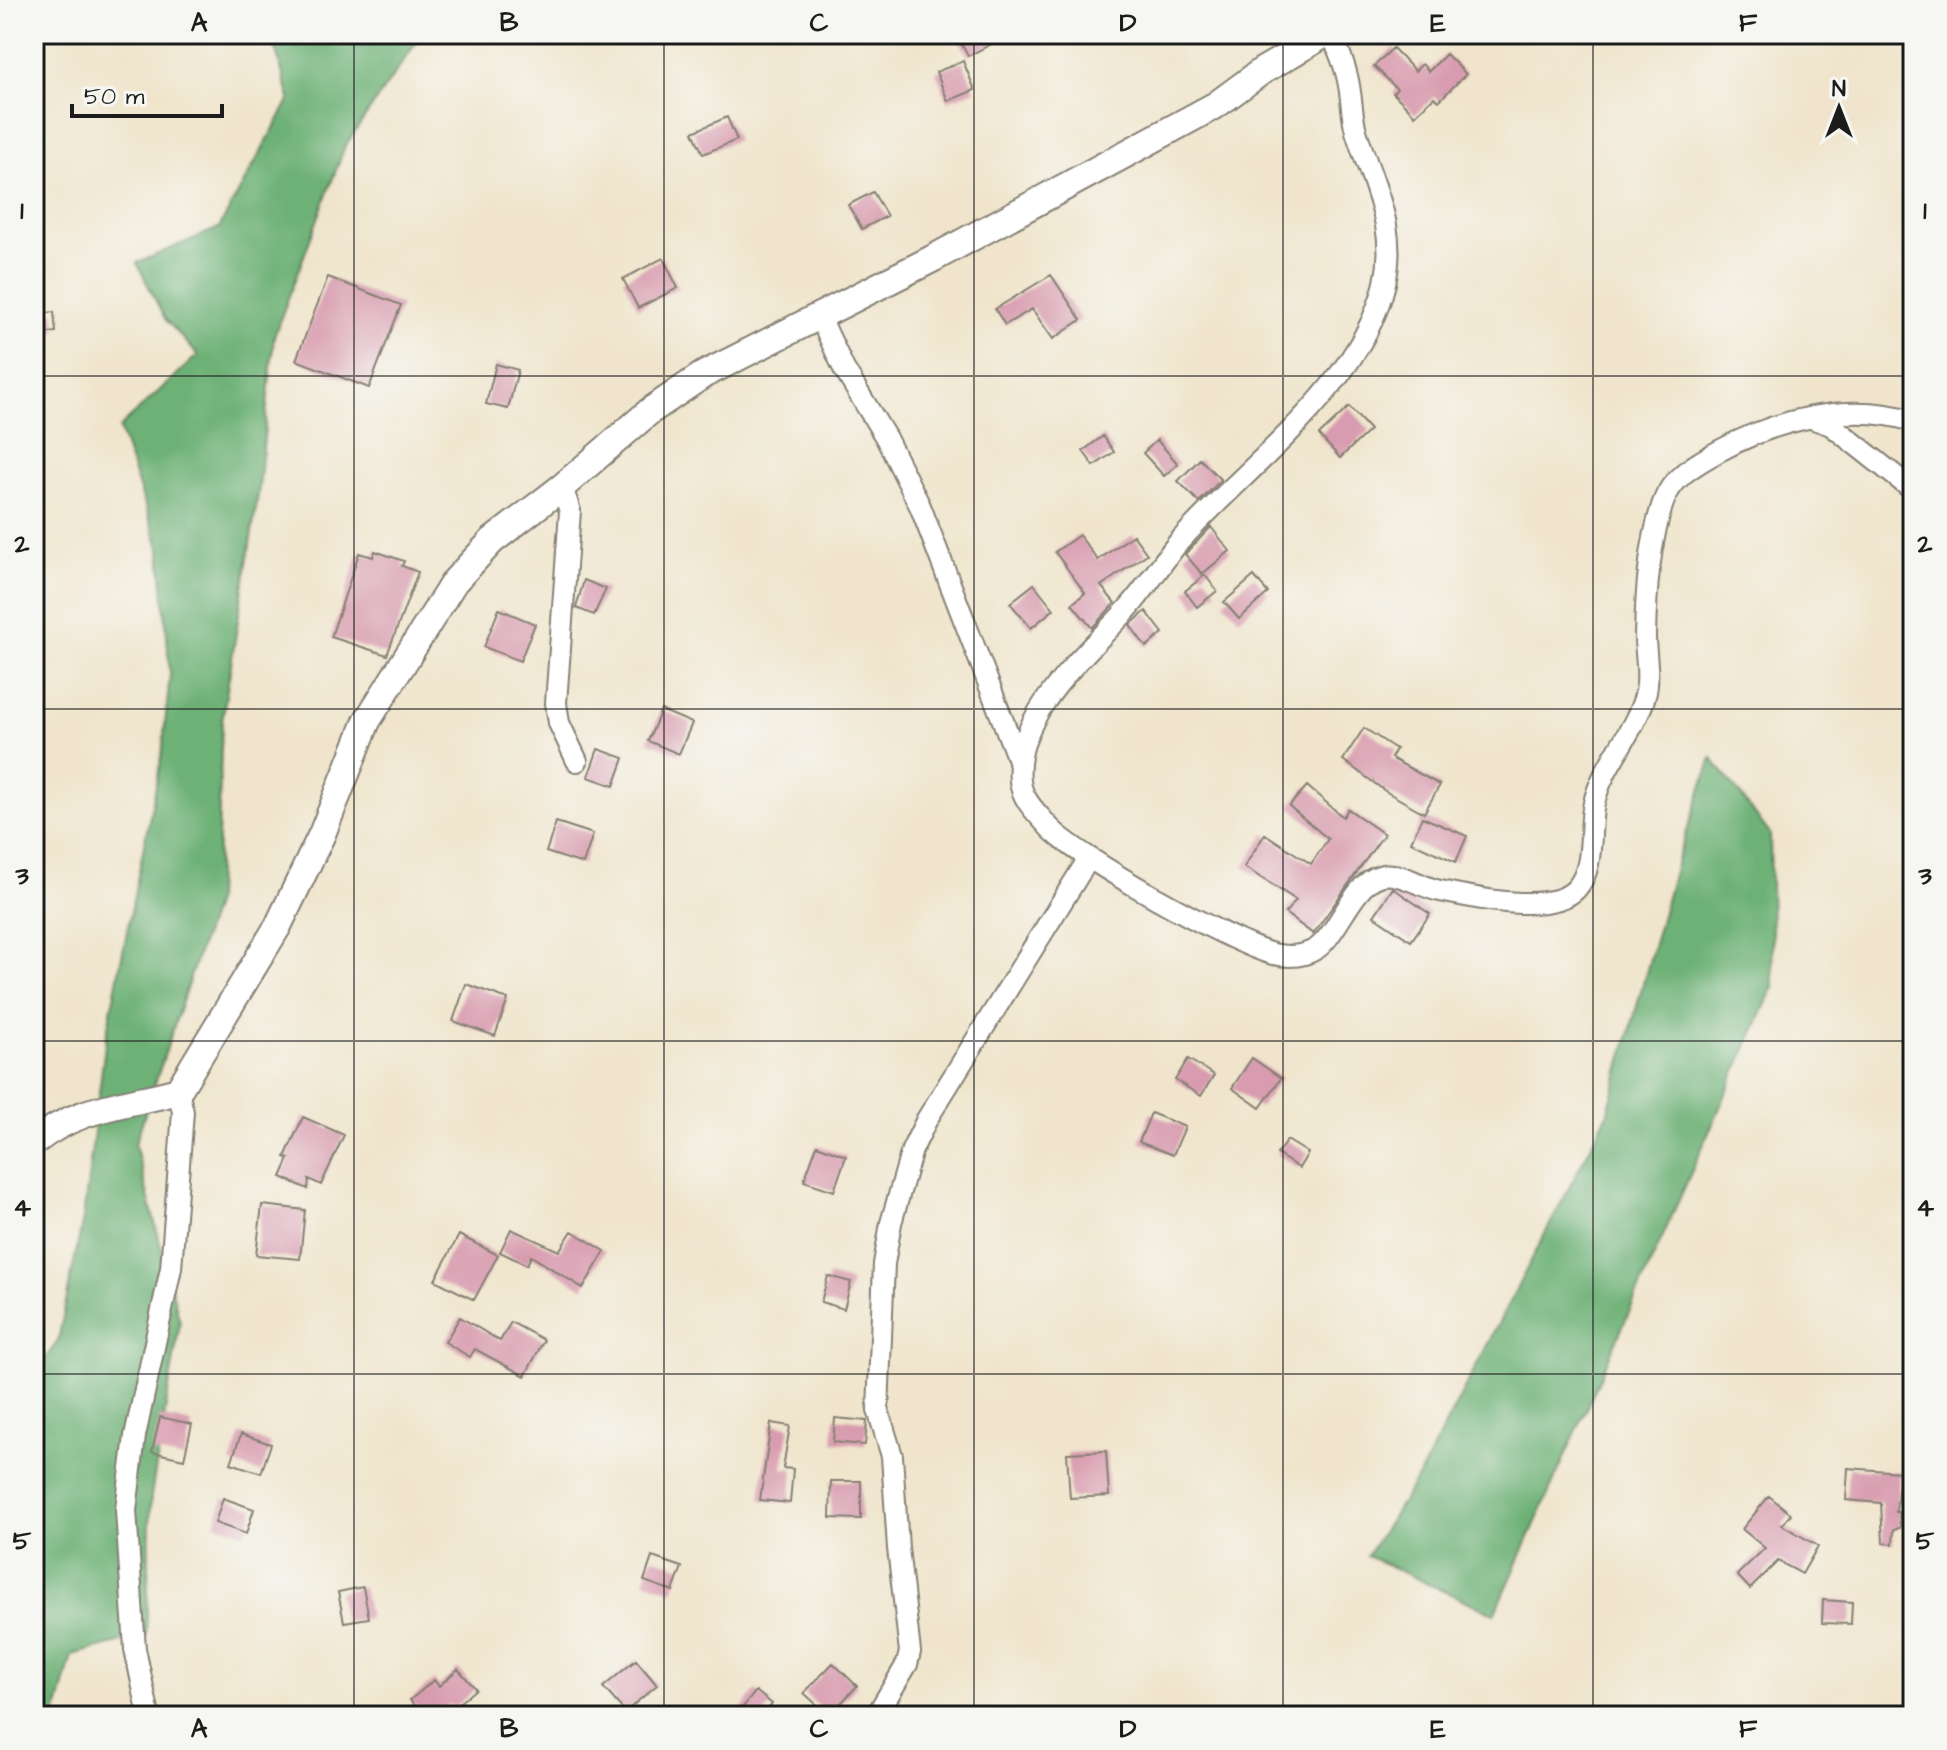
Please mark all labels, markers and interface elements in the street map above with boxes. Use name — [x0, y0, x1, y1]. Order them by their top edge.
text: A — [191, 5, 208, 41]
text: B — [500, 5, 519, 41]
text: C — [810, 5, 829, 41]
text: D — [1120, 5, 1137, 41]
text: E — [1430, 5, 1446, 41]
text: F — [1739, 5, 1758, 41]
scale bar — [72, 68, 222, 118]
north arrow — [1799, 68, 1879, 148]
text: N — [1832, 74, 1846, 105]
text: 50 m — [84, 80, 145, 114]
text: 1 — [20, 193, 24, 229]
text: 1 — [1923, 193, 1927, 229]
text: 2 — [14, 526, 30, 562]
text: 2 — [1917, 526, 1933, 562]
text: 3 — [14, 858, 29, 894]
text: 3 — [1917, 858, 1932, 894]
text: 4 — [13, 1190, 31, 1226]
text: 4 — [1916, 1190, 1934, 1226]
text: 5 — [13, 1523, 32, 1559]
text: 5 — [1916, 1523, 1935, 1559]
text: A — [191, 1711, 208, 1747]
text: B — [500, 1711, 519, 1747]
text: C — [810, 1711, 829, 1747]
text: D — [1120, 1711, 1137, 1747]
text: E — [1430, 1711, 1446, 1747]
text: F — [1739, 1711, 1758, 1747]

